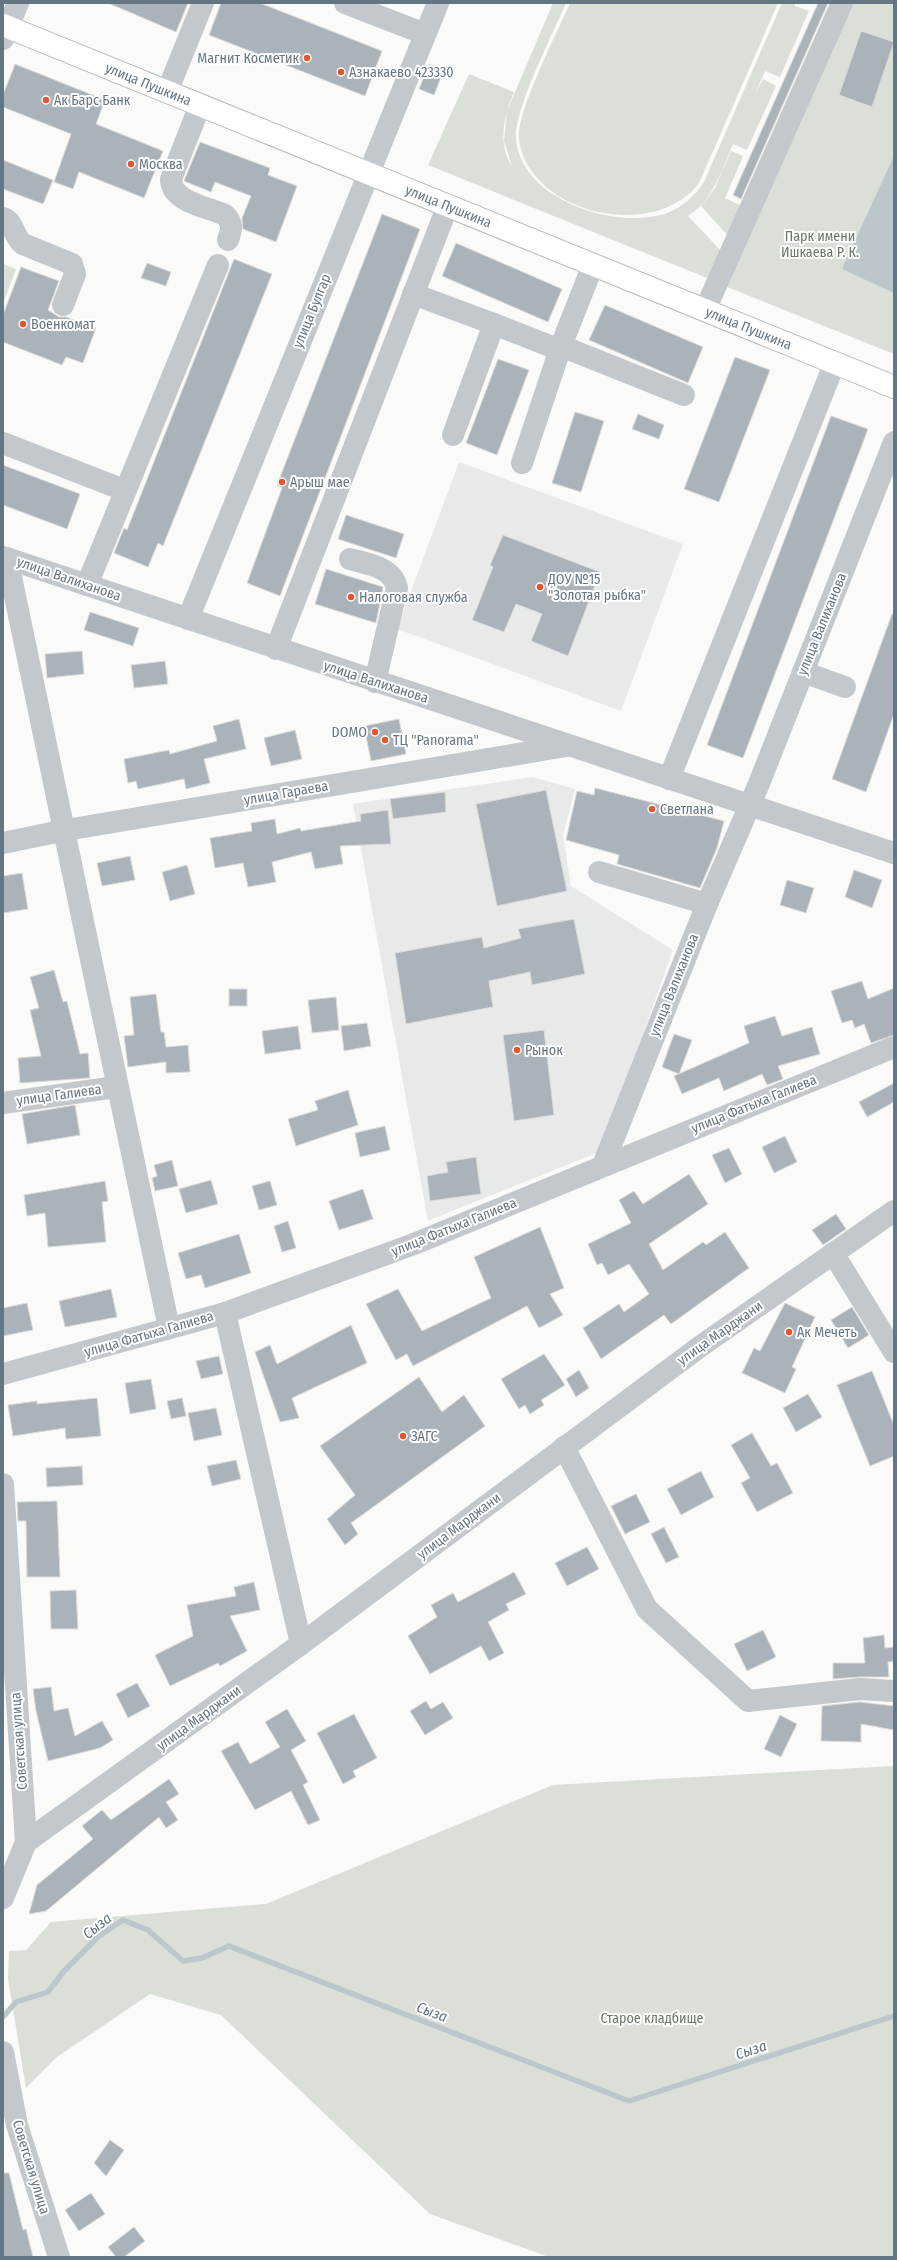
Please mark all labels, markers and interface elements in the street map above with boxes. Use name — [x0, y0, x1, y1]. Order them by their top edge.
place label: Магнит Косметик — [197, 50, 299, 67]
marker: Магнит Косметик — [302, 53, 312, 63]
street label: улица Пушкина — [103, 59, 194, 109]
place label: Азнакаево 423330 — [349, 64, 454, 81]
marker: Азнакаево 423330 — [336, 67, 346, 77]
place label: Ак Барс Банк — [54, 92, 131, 109]
marker: Ак Барс Банк — [41, 95, 51, 105]
place label: Москва — [139, 156, 183, 173]
marker: Москва — [126, 159, 136, 169]
street label: улица Пушкина — [403, 181, 494, 231]
park label: Парк имени Ишкаева Р. К. — [781, 228, 859, 261]
street label: улица Булгар — [289, 272, 335, 350]
street label: улица Пушкина — [703, 303, 795, 353]
place label: Военкомат — [31, 316, 95, 333]
marker: Военкомат — [18, 319, 28, 329]
place label: Арыш мае — [290, 474, 350, 491]
marker: Арыш мае — [277, 477, 287, 487]
street label: улица Валиханова — [15, 553, 123, 605]
street label: улица Валиханова — [794, 570, 850, 678]
place label: ДОУ №15 "Золотая рыбка" — [547, 571, 646, 604]
marker: ДОУ №15 "Золотая рыбка" — [535, 582, 545, 592]
place label: Налоговая служба — [359, 589, 468, 606]
marker: Налоговая служба — [346, 592, 356, 602]
street label: улица Валиханова — [322, 657, 431, 707]
place label: DOMO — [332, 724, 367, 741]
marker: DOMO — [370, 727, 380, 737]
place label: ТЦ "Panorama" — [393, 732, 479, 749]
marker: ТЦ "Panorama" — [380, 735, 390, 745]
street label: улица Гараева — [243, 777, 330, 809]
place label: Светлана — [660, 801, 714, 818]
marker: Светлана — [647, 804, 657, 814]
street label: улица Валиханова — [646, 931, 702, 1039]
place label: Рынок — [525, 1042, 563, 1059]
marker: Рынок — [512, 1045, 522, 1055]
street label: улица Фатыха Галиева — [689, 1071, 819, 1137]
street label: улица Галиева — [15, 1081, 103, 1109]
street label: улица Фатыха Галиева — [389, 1194, 519, 1260]
street label: улица Марджани — [674, 1297, 766, 1369]
street label: улица Фатыха Галиева — [83, 1307, 216, 1361]
place label: Ак Мечеть — [797, 1324, 857, 1341]
marker: Ак Мечеть — [784, 1327, 794, 1337]
place label: ЗАГС — [411, 1428, 438, 1445]
marker: ЗАГС — [398, 1431, 408, 1441]
street label: улица Марджани — [414, 1489, 504, 1563]
street label: улица Марджани — [153, 1682, 245, 1754]
street label: Советская улица — [7, 1692, 31, 1790]
water label: Сыза — [79, 1909, 115, 1943]
water label: Сыза — [414, 1998, 450, 2026]
park label: Старое кладбище — [601, 2010, 703, 2027]
water label: Сыза — [733, 2036, 769, 2063]
street label: Советская улица — [9, 2118, 53, 2216]

